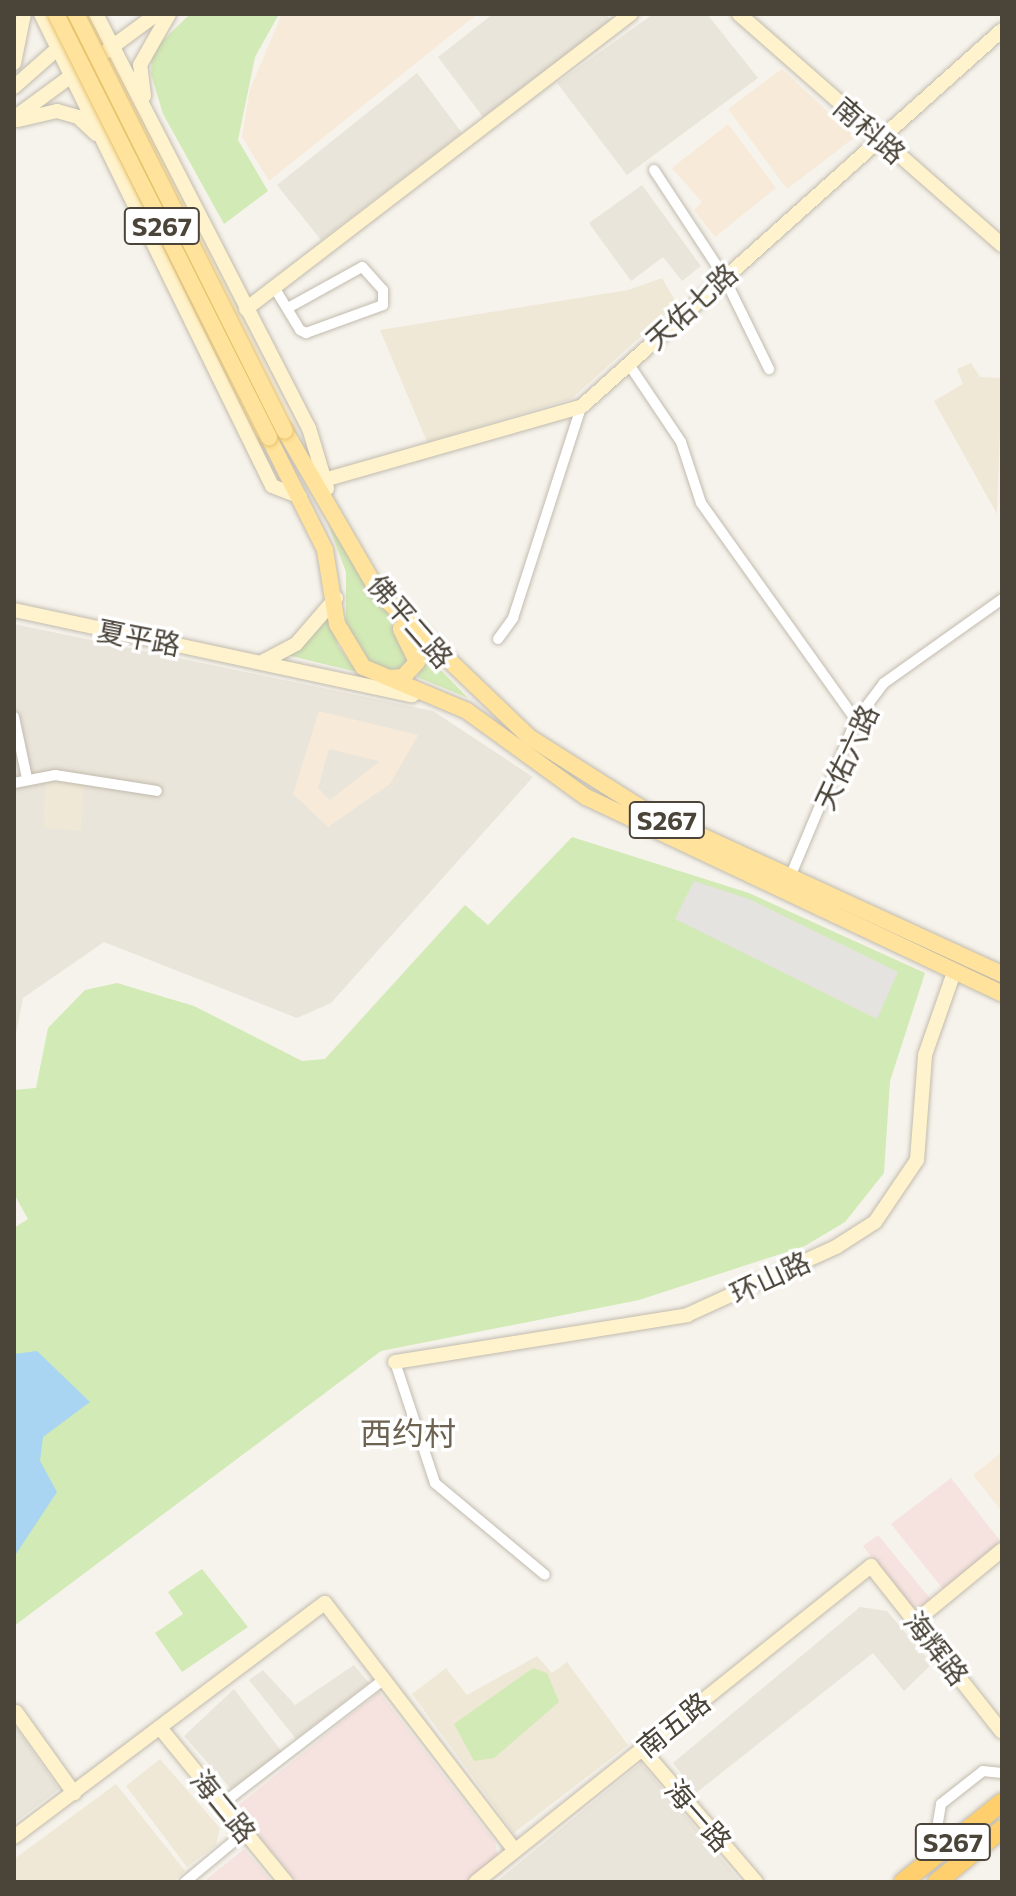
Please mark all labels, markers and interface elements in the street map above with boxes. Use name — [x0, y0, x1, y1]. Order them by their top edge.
street label: 南科路 — [827, 90, 913, 170]
road number: S267 — [122, 204, 202, 248]
street label: 天佑七路 — [638, 256, 744, 356]
street label: 佛平二路 — [362, 568, 460, 674]
street label: 夏平路 — [95, 612, 183, 662]
street label: 天佑六路 — [807, 699, 885, 815]
road number: S267 — [627, 798, 707, 842]
street label: 环山路 — [725, 1244, 815, 1310]
district label: 西约村 — [360, 1413, 456, 1451]
street label: 海辉路 — [898, 1605, 976, 1691]
street label: 南五路 — [630, 1685, 716, 1763]
street label: 海二路 — [185, 1763, 263, 1849]
street label: 海一路 — [659, 1772, 739, 1858]
road number: S267 — [913, 1820, 993, 1864]

